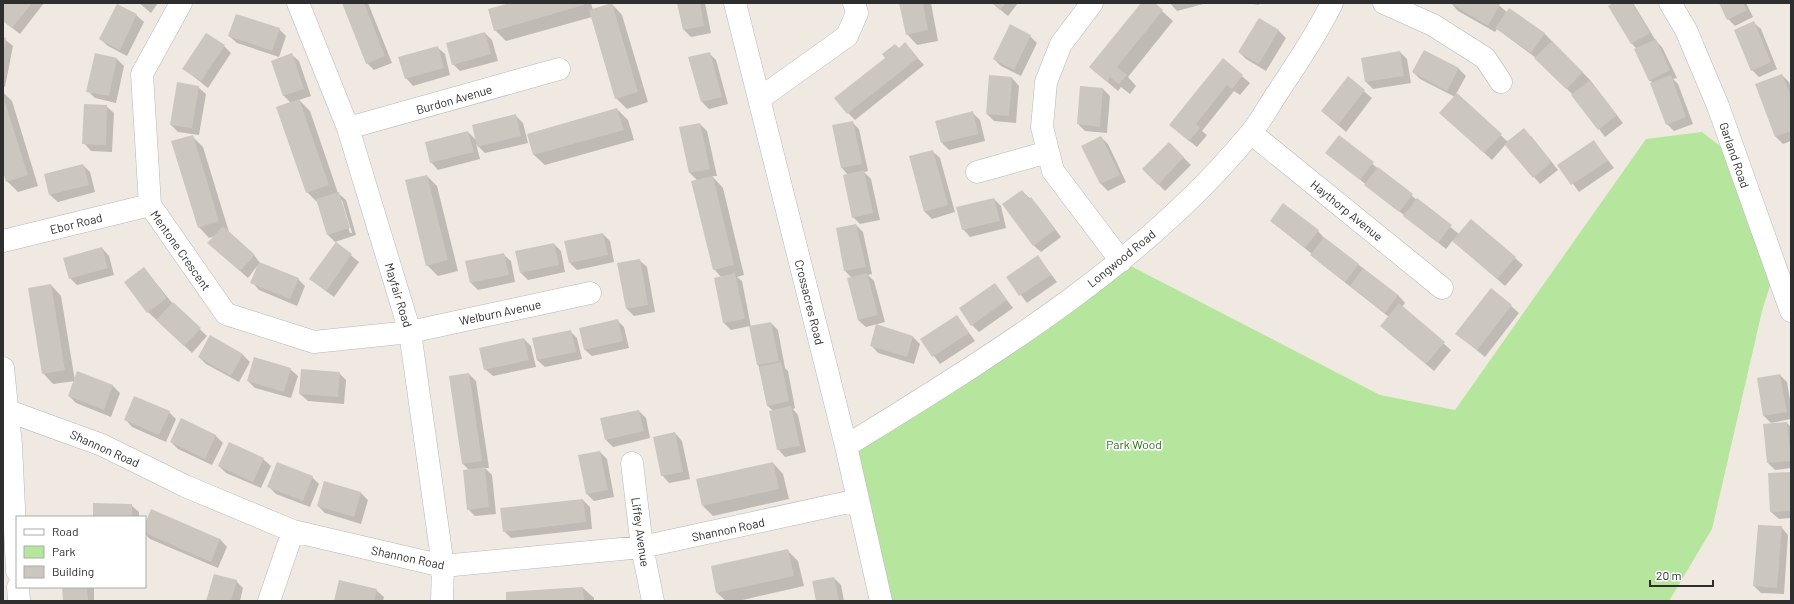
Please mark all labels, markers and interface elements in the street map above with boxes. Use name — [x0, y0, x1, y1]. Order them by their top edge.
street label: Burdon Avenue — [414, 81, 494, 117]
street label: Garland Road — [1717, 120, 1753, 190]
street label: Haythorp Avenue — [1308, 177, 1386, 243]
street label: Mentone Crescent — [148, 207, 214, 293]
street label: Ebor Road — [48, 210, 104, 236]
street label: Longwood Road — [1084, 226, 1158, 290]
street label: Crossacres Road — [793, 258, 827, 346]
street label: Mayfair Road — [383, 261, 415, 329]
street label: Welburn Avenue — [458, 296, 542, 328]
street label: Shannon Road — [68, 426, 142, 470]
park label: Park Wood — [1106, 437, 1162, 451]
street label: Liffey Avenue — [629, 496, 653, 568]
street label: Shannon Road — [690, 514, 766, 544]
legend — [16, 516, 146, 588]
text: Road — [52, 524, 79, 538]
street label: Shannon Road — [370, 542, 446, 572]
text: Park — [52, 544, 76, 558]
scale bar — [1650, 562, 1713, 588]
text: Building — [52, 564, 94, 578]
text: 20 m — [1656, 568, 1682, 582]

